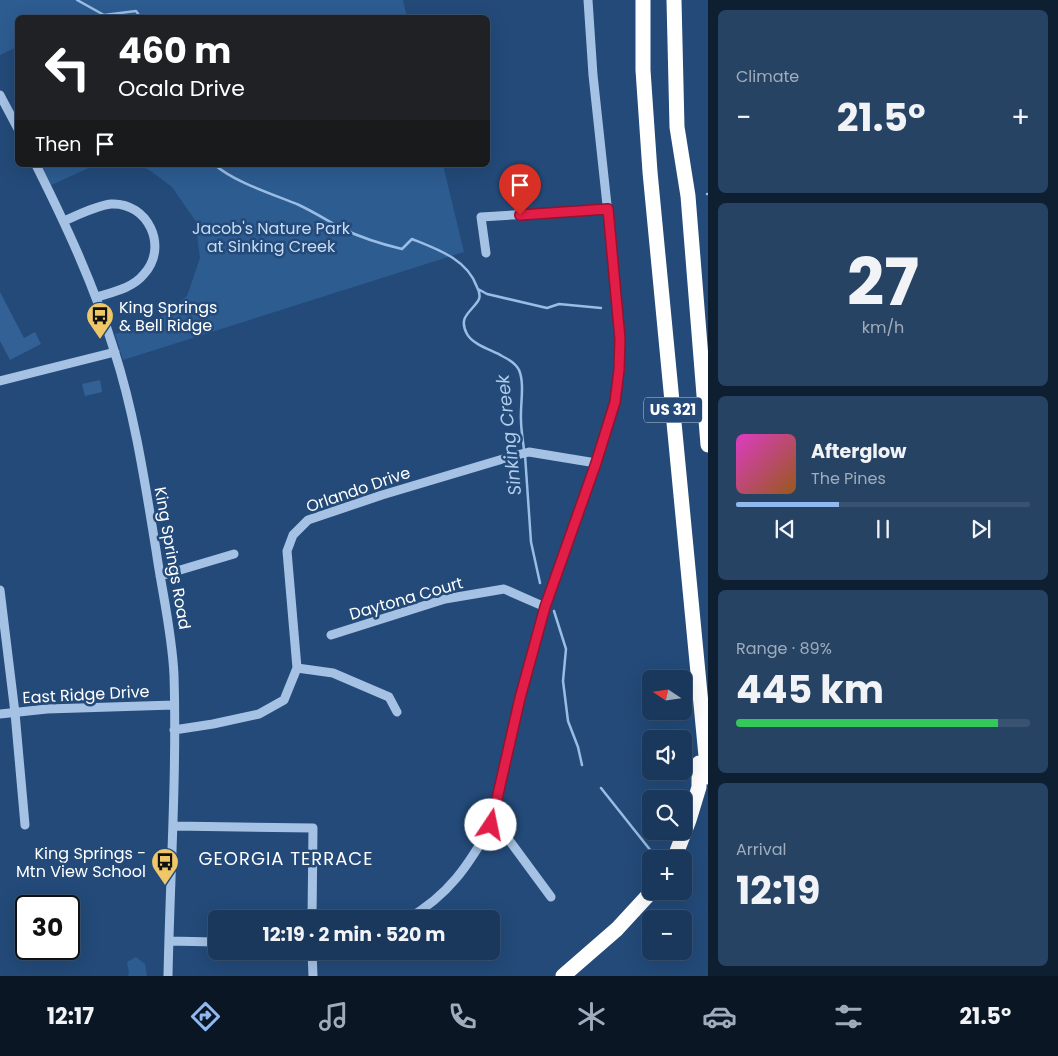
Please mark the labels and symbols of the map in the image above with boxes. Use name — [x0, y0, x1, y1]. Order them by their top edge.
pin — [499, 164, 541, 215]
park label: Jacob's Nature Park at Sinking Creek — [192, 217, 351, 258]
place label: King Springs & Bell Ridge — [119, 296, 217, 337]
bus stop icon: King Springs & Bell Ridge — [85, 301, 115, 340]
water label: Sinking Creek — [490, 373, 527, 497]
road number: US 321 — [644, 398, 702, 422]
street label: Orlando Drive — [303, 461, 413, 518]
street label: King Springs Road — [149, 485, 196, 631]
street label: Daytona Court — [347, 571, 466, 626]
north arrow — [642, 670, 692, 720]
street label: East Ridge Drive — [22, 680, 150, 709]
position arrow — [464, 798, 516, 850]
place label: King Springs - Mtn View School — [16, 842, 146, 883]
district label: GEORGIA TERRACE — [199, 846, 373, 871]
bus stop icon: King Springs - Mtn View School — [150, 847, 180, 886]
speed limit sign: 30 — [15, 895, 80, 960]

